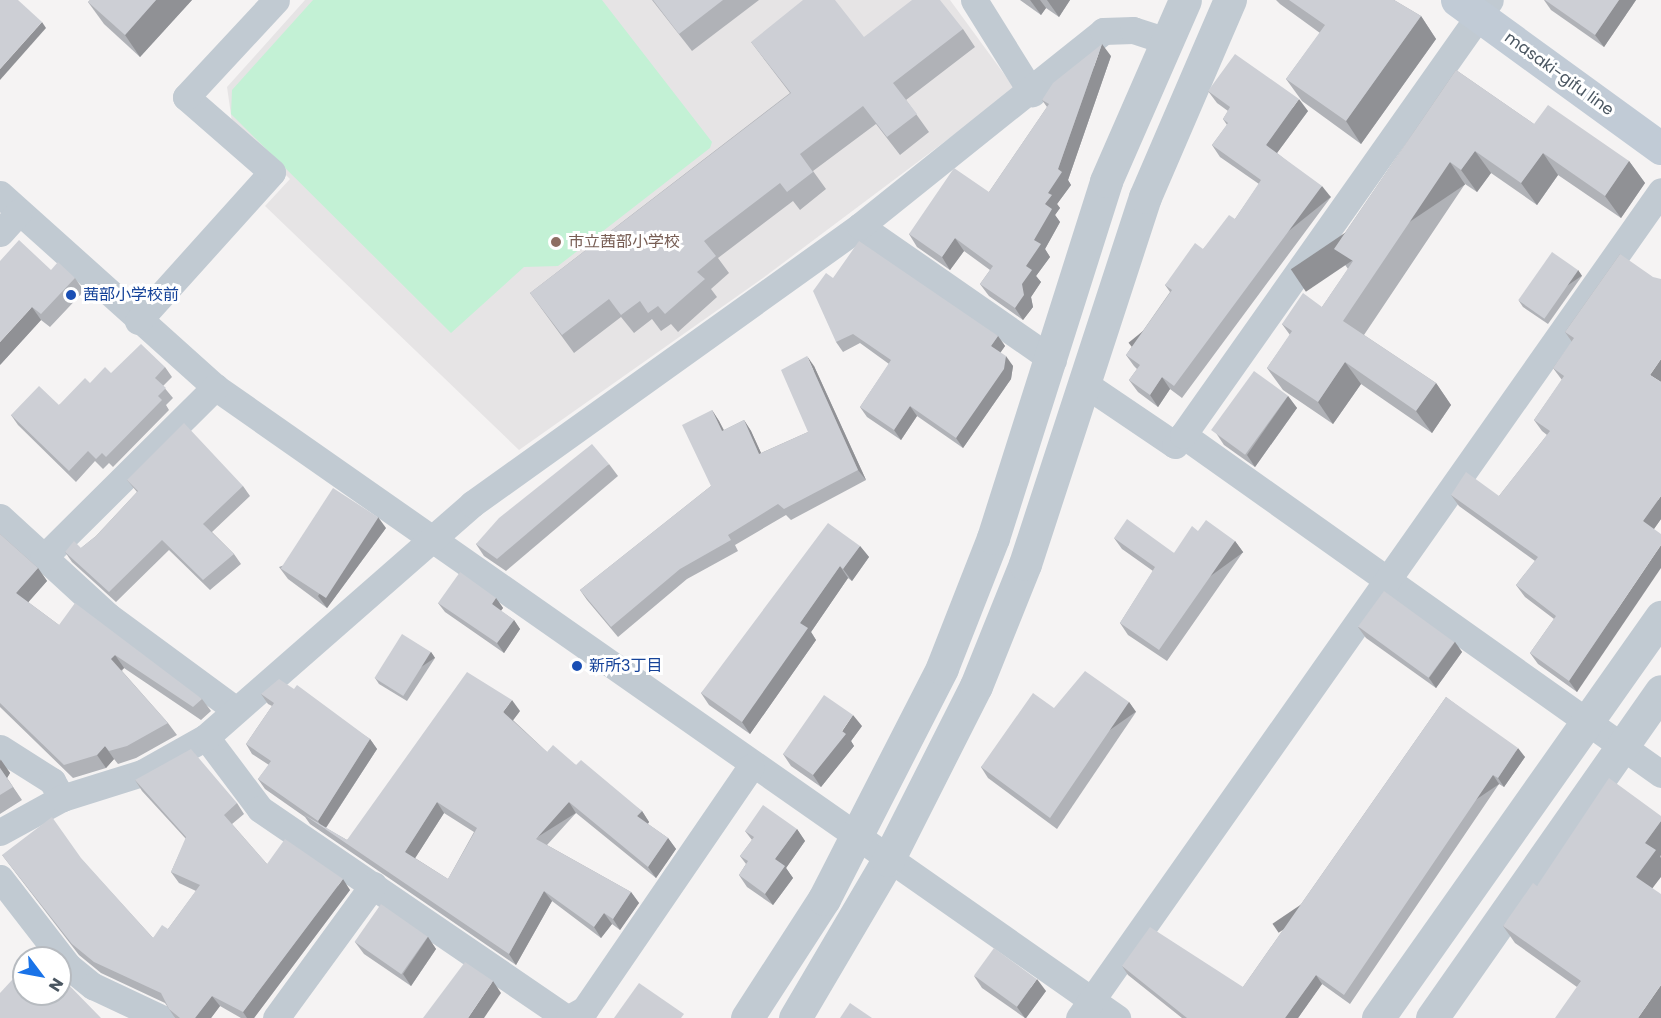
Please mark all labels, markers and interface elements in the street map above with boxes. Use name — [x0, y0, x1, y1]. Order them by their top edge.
street label: masaki-gifu line — [1501, 28, 1617, 120]
place label: 市立茜部小学校 — [568, 232, 680, 252]
marker: 市立茜部小学校 — [549, 235, 563, 249]
place label: 茜部小学校前 — [83, 285, 179, 305]
marker: 茜部小学校前 — [64, 288, 78, 302]
place label: 新所3丁目 — [589, 656, 662, 676]
marker: 新所3丁目 — [570, 659, 584, 673]
north arrow — [12, 946, 72, 1006]
text: N — [43, 974, 69, 996]

